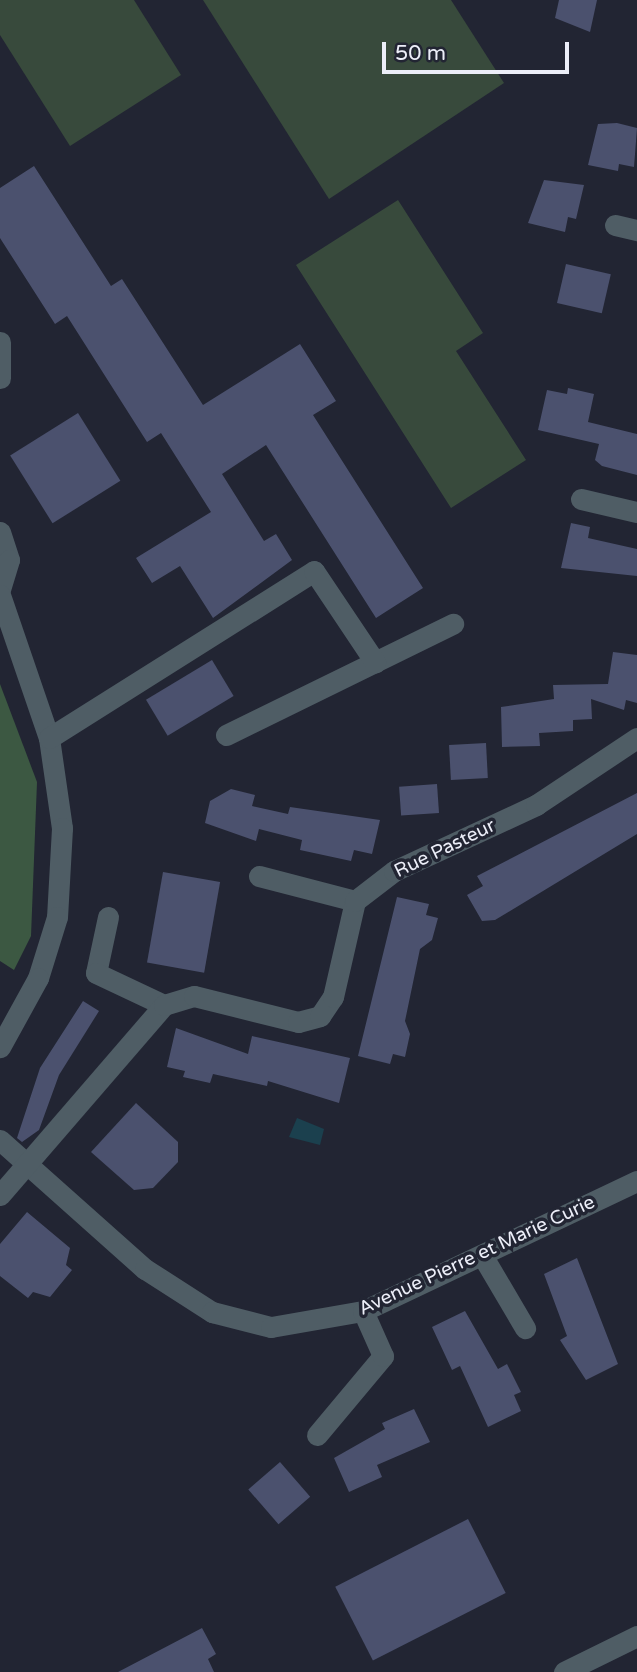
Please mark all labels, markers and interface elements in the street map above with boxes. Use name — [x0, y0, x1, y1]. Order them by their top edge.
scale bar — [385, 28, 572, 72]
text: 50 m — [395, 41, 446, 66]
street label: Rue Pasteur — [391, 815, 499, 883]
street label: Avenue Pierre et Marie Curie — [355, 1191, 599, 1321]

